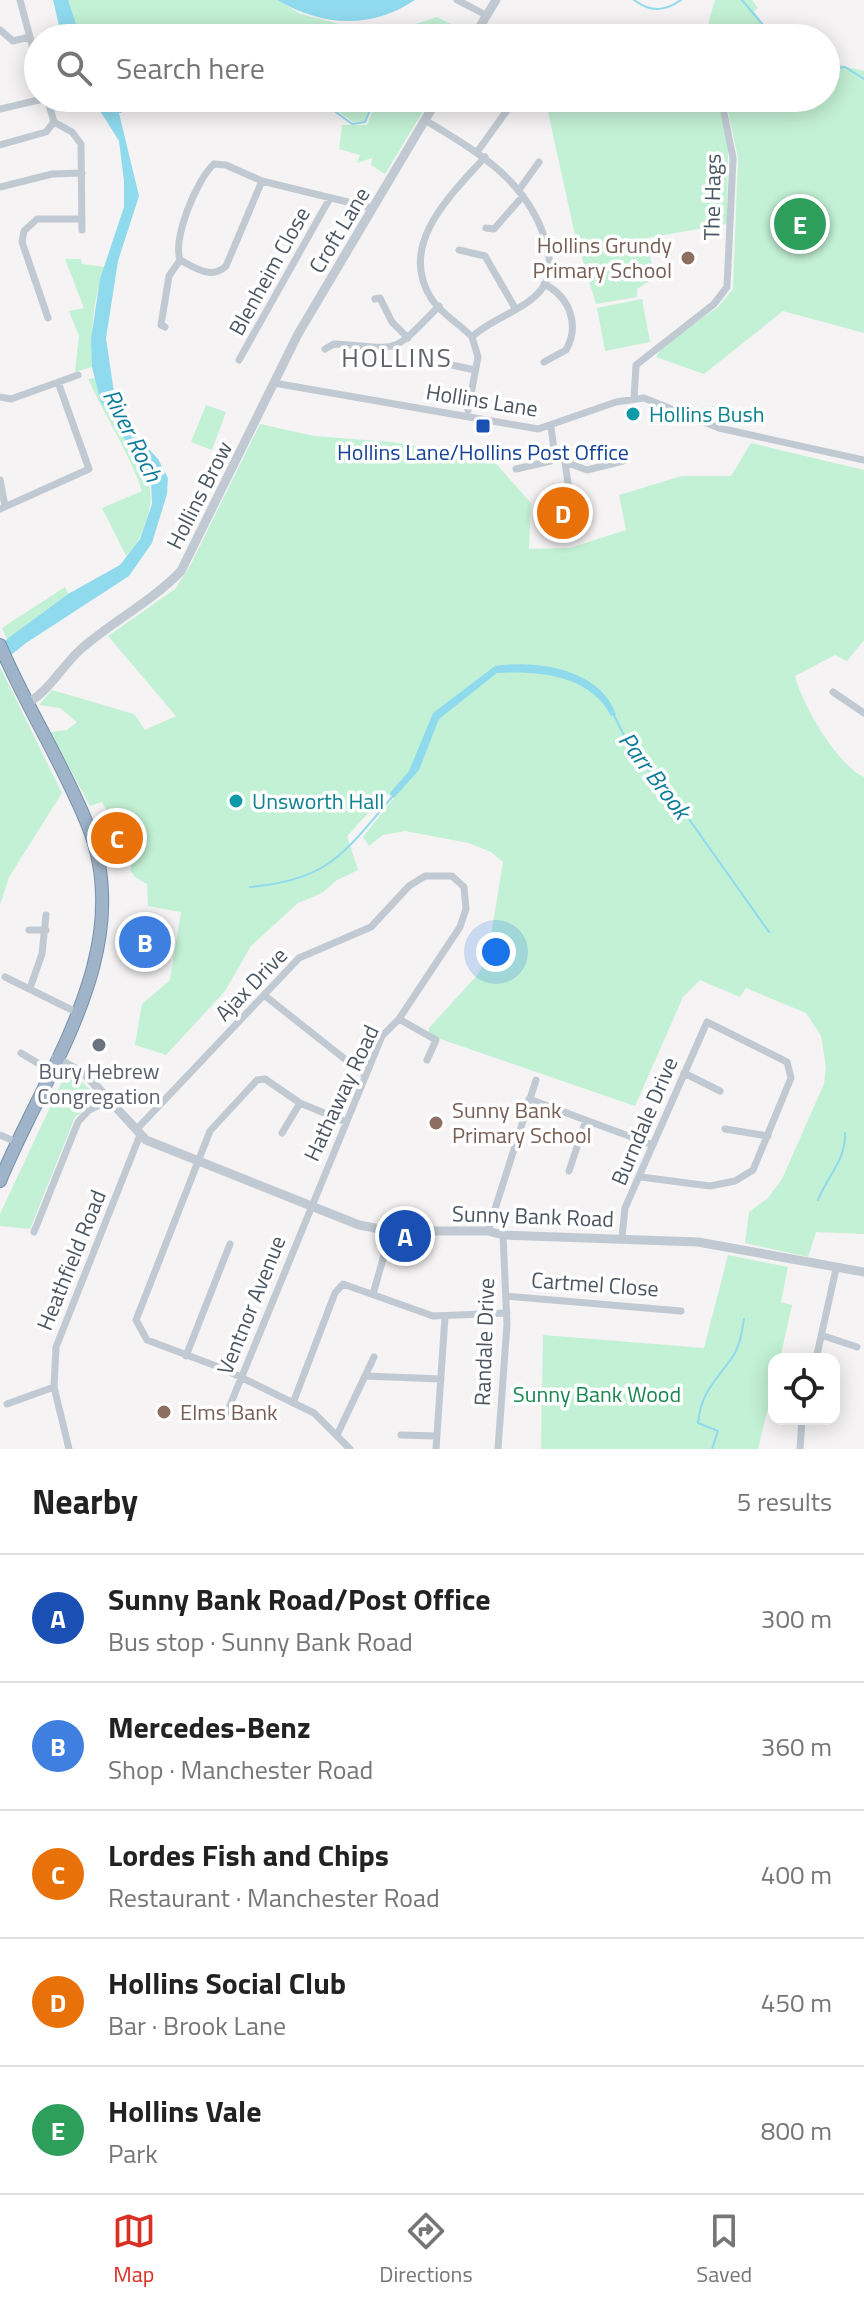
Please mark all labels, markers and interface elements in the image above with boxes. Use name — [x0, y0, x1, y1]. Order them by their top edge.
search box — [24, 24, 840, 112]
text: Search here — [116, 45, 265, 91]
icon: search — [52, 46, 96, 90]
street label: The Hags — [694, 153, 730, 241]
street label: Croft Lane — [300, 180, 378, 280]
pin: E — [774, 194, 826, 254]
street label: Blenheim Close — [220, 200, 318, 342]
place label: Hollins Grundy Primary School — [532, 228, 672, 287]
marker: Hollins Grundy Primary School — [679, 249, 697, 267]
district label: HOLLINS — [341, 338, 453, 377]
street label: Hollins Lane — [424, 374, 540, 426]
water label: River Roch — [94, 382, 172, 489]
place label: Hollins Bush — [649, 397, 765, 431]
marker: Hollins Bush — [624, 405, 642, 423]
marker: Hollins Lane/Hollins Post Office — [474, 417, 492, 435]
street label: Hollins Brow — [157, 435, 241, 555]
place label: Hollins Lane/Hollins Post Office — [337, 435, 629, 469]
pin: D — [537, 483, 589, 543]
water label: Parr Brook — [610, 724, 702, 829]
place label: Unsworth Hall — [252, 784, 384, 818]
marker: Unsworth Hall — [227, 792, 245, 810]
pin: C — [91, 808, 143, 868]
pin: B — [119, 912, 171, 972]
your location — [476, 932, 516, 972]
street label: Ajax Drive — [207, 939, 295, 1029]
street label: Hathaway Road — [295, 1019, 387, 1167]
marker: Bury Hebrew Congregation — [90, 1036, 108, 1054]
street label: Burndale Drive — [602, 1052, 686, 1190]
place label: Bury Hebrew Congregation — [37, 1054, 161, 1113]
place label: Sunny Bank Primary School — [452, 1093, 592, 1152]
marker: Sunny Bank Primary School — [427, 1114, 445, 1132]
street label: Heathfield Road — [27, 1185, 115, 1335]
street label: Sunny Bank Road — [451, 1196, 615, 1236]
pin: A — [379, 1206, 431, 1266]
street label: Ventnor Avenue — [208, 1230, 294, 1380]
street label: Cartmel Close — [530, 1263, 660, 1305]
street label: Randale Drive — [465, 1277, 503, 1407]
map controls — [768, 1353, 840, 1425]
button: locate — [768, 1353, 840, 1425]
park label: Sunny Bank Wood — [513, 1377, 681, 1411]
place label: Elms Bank — [180, 1395, 278, 1429]
marker: Elms Bank — [155, 1403, 173, 1421]
text: Nearby — [32, 1475, 138, 1527]
text: 5 results — [737, 1482, 832, 1521]
text: Sunny Bank Road/Post Office — [108, 1576, 490, 1622]
text: A — [50, 1599, 66, 1638]
text: 300 m — [761, 1599, 832, 1638]
text: Bus stop · Sunny Bank Road — [108, 1622, 413, 1661]
text: Mercedes-Benz — [108, 1704, 311, 1750]
text: B — [50, 1727, 66, 1766]
text: 360 m — [761, 1727, 832, 1766]
text: Shop · Manchester Road — [108, 1750, 373, 1789]
text: Lordes Fish and Chips — [108, 1832, 389, 1878]
text: C — [51, 1855, 65, 1894]
text: 400 m — [761, 1855, 832, 1894]
text: Restaurant · Manchester Road — [108, 1878, 440, 1917]
text: Hollins Social Club — [108, 1960, 346, 2006]
text: D — [50, 1983, 66, 2022]
text: 450 m — [761, 1983, 832, 2022]
text: Bar · Brook Lane — [108, 2006, 286, 2045]
text: Hollins Vale — [108, 2088, 262, 2134]
text: E — [51, 2111, 65, 2150]
text: 800 m — [761, 2111, 832, 2150]
text: Park — [108, 2134, 158, 2173]
tab: Map — [112, 2209, 156, 2291]
tab: Directions — [379, 2209, 473, 2291]
tab: Saved — [696, 2209, 752, 2291]

